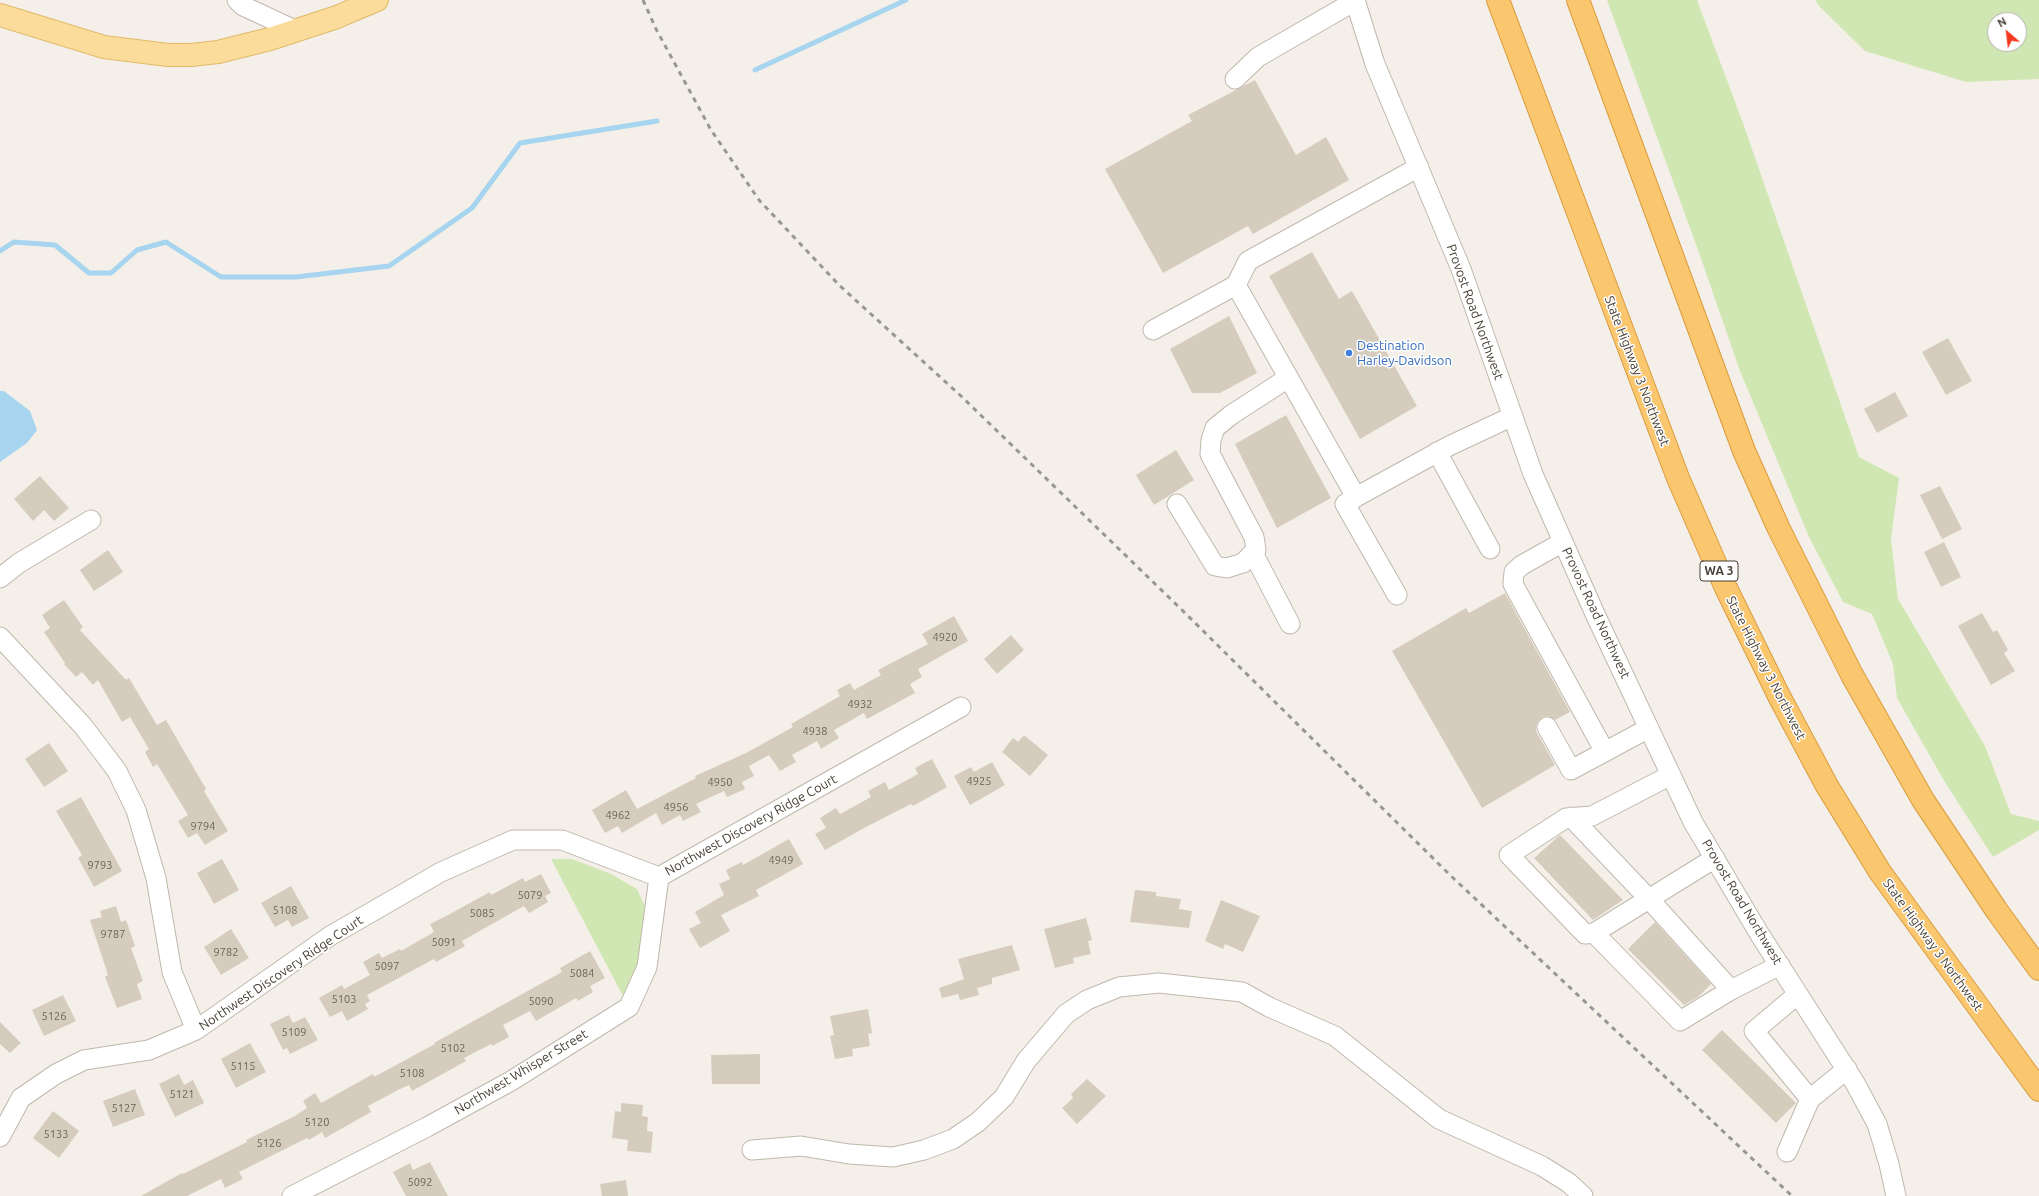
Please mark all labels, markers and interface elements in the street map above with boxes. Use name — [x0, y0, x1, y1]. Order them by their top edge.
north arrow — [1987, 12, 2027, 52]
text: N — [1995, 15, 2008, 30]
street label: Provost Road Northwest — [1443, 242, 1507, 382]
street label: State Highway 3 Northwest — [1601, 294, 1673, 448]
place label: Destination Harley-Davidson — [1357, 338, 1452, 369]
marker: Destination Harley-Davidson — [1344, 348, 1354, 358]
street label: Provost Road Northwest — [1559, 545, 1633, 681]
road number: WA 3 — [1700, 561, 1738, 581]
street label: State Highway 3 Northwest — [1723, 593, 1809, 743]
house number: 4920 — [933, 630, 957, 644]
house number: 4932 — [848, 697, 872, 711]
house number: 4938 — [803, 724, 827, 738]
street label: Northwest Discovery Ridge Court — [662, 771, 840, 879]
house number: 4925 — [967, 774, 991, 788]
house number: 4950 — [708, 775, 732, 789]
house number: 4956 — [664, 800, 688, 814]
house number: 4962 — [606, 808, 630, 822]
house number: 9794 — [191, 819, 215, 833]
street label: Provost Road Northwest — [1698, 837, 1786, 967]
house number: 4949 — [769, 853, 793, 867]
house number: 9793 — [88, 858, 112, 872]
street label: State Highway 3 Northwest — [1880, 876, 1986, 1014]
house number: 5079 — [518, 888, 542, 902]
house number: 5108 — [273, 903, 297, 917]
house number: 5085 — [470, 906, 494, 920]
street label: Northwest Discovery Ridge Court — [196, 912, 366, 1034]
house number: 9787 — [101, 927, 125, 941]
house number: 5091 — [432, 935, 456, 949]
house number: 9782 — [214, 945, 238, 959]
house number: 5097 — [375, 959, 399, 973]
house number: 5084 — [570, 966, 594, 980]
house number: 5103 — [332, 992, 356, 1006]
house number: 5090 — [529, 994, 553, 1008]
house number: 5126 — [42, 1009, 66, 1023]
house number: 5109 — [282, 1025, 306, 1039]
street label: Northwest Whisper Street — [452, 1026, 590, 1118]
house number: 5102 — [441, 1041, 465, 1055]
house number: 5115 — [231, 1059, 255, 1073]
house number: 5108 — [400, 1066, 424, 1080]
house number: 5121 — [170, 1087, 194, 1101]
house number: 5127 — [112, 1101, 136, 1115]
house number: 5120 — [305, 1115, 329, 1129]
house number: 5133 — [44, 1127, 68, 1141]
house number: 5126 — [257, 1136, 281, 1150]
house number: 5092 — [408, 1175, 432, 1189]

